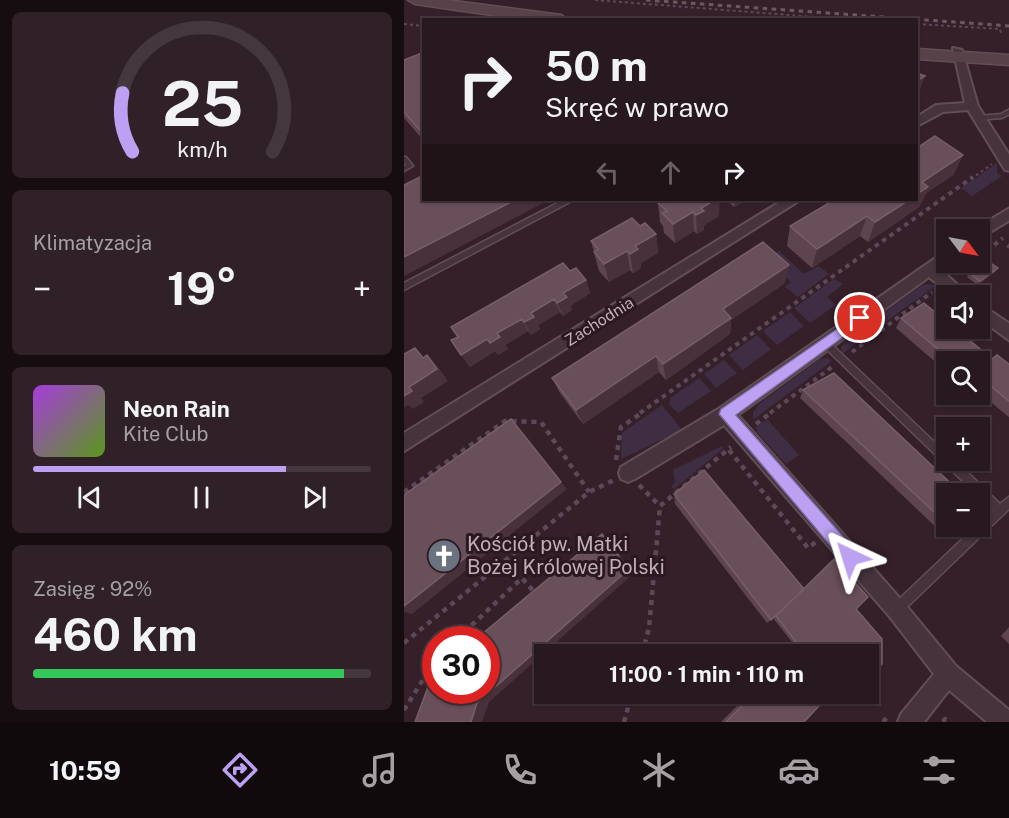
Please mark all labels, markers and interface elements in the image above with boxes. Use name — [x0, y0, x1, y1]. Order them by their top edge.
text: 50 m — [545, 41, 648, 90]
icon: right — [446, 42, 524, 120]
text: 25 — [161, 67, 243, 140]
text: Skręć w prawo — [545, 91, 729, 123]
text: km/h — [177, 137, 227, 162]
icon: left — [591, 156, 624, 189]
icon: ahead — [654, 156, 687, 189]
icon: right — [717, 156, 750, 189]
north arrow — [936, 219, 990, 273]
map controls — [936, 219, 990, 537]
text: Klimatyzacja — [33, 231, 152, 255]
text: 19° — [167, 262, 237, 315]
text: − — [33, 270, 51, 308]
text: + — [353, 270, 371, 308]
button: sound — [936, 285, 990, 339]
pin — [834, 292, 885, 343]
street label: Zachodnia — [561, 293, 637, 350]
icon: arrive — [843, 301, 876, 334]
button: search — [936, 351, 990, 405]
text: Neon Rain — [123, 396, 230, 422]
button: + — [936, 417, 990, 471]
text: Kite Club — [123, 422, 208, 446]
icon: previous — [73, 481, 106, 514]
icon: pause — [185, 481, 218, 514]
icon: next — [298, 481, 331, 514]
button: − — [936, 483, 990, 537]
position arrow — [818, 525, 882, 589]
place label: Kościół pw. Matki Bożej Królowej Polski — [467, 532, 665, 579]
church icon: Kościół pw. Matki Bożej Królowej Polski — [426, 538, 462, 574]
text: Zasięg · 92% — [33, 577, 152, 601]
text: 460 km — [33, 608, 198, 661]
speed limit sign: 30 — [422, 626, 500, 704]
text: 11:00 · 1 min · 110 m — [609, 661, 804, 687]
icon: directions — [219, 749, 261, 791]
icon: music — [359, 749, 401, 791]
icon: phone — [499, 749, 541, 791]
icon: climate — [638, 749, 680, 791]
icon: car — [778, 749, 820, 791]
icon: filters — [918, 749, 960, 791]
text: 10:59 — [49, 754, 121, 786]

